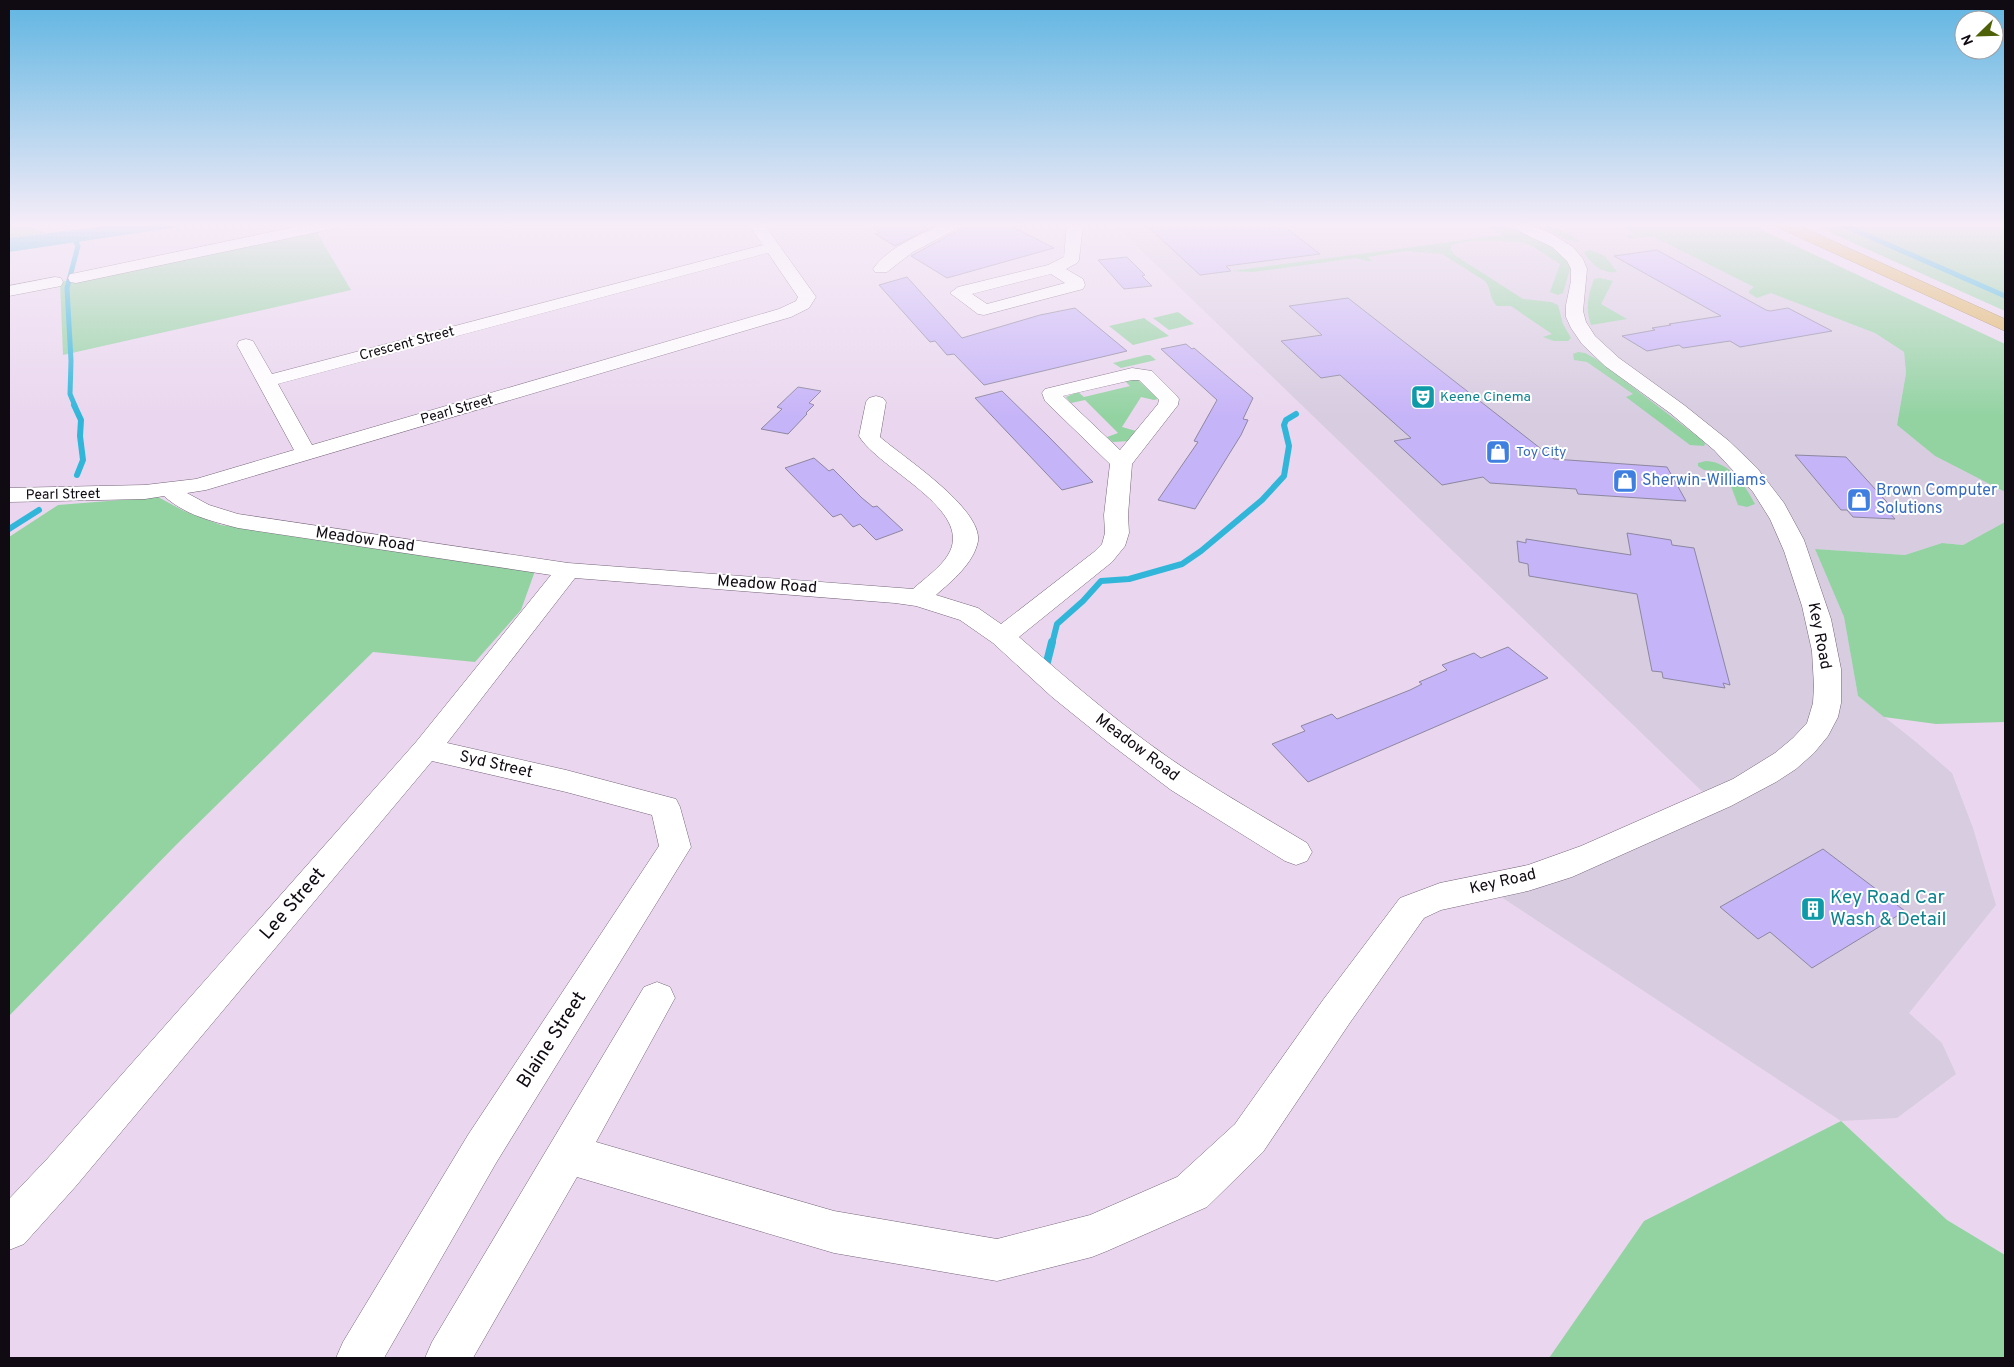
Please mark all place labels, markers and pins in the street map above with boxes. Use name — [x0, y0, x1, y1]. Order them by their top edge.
theatre icon: Keene Cinema — [1410, 384, 1436, 410]
place label: Keene Cinema — [1440, 389, 1531, 406]
shop icon: Toy City — [1485, 439, 1511, 465]
place label: Toy City — [1516, 444, 1566, 461]
shop icon: Sherwin-Williams — [1612, 468, 1638, 494]
place label: Sherwin-Williams — [1642, 471, 1766, 491]
place label: Brown Computer Solutions — [1876, 481, 1997, 519]
shop icon: Brown Computer Solutions — [1846, 487, 1872, 513]
place label: Key Road Car Wash & Detail — [1830, 886, 1946, 932]
building icon: Key Road Car Wash & Detail — [1800, 896, 1826, 922]

